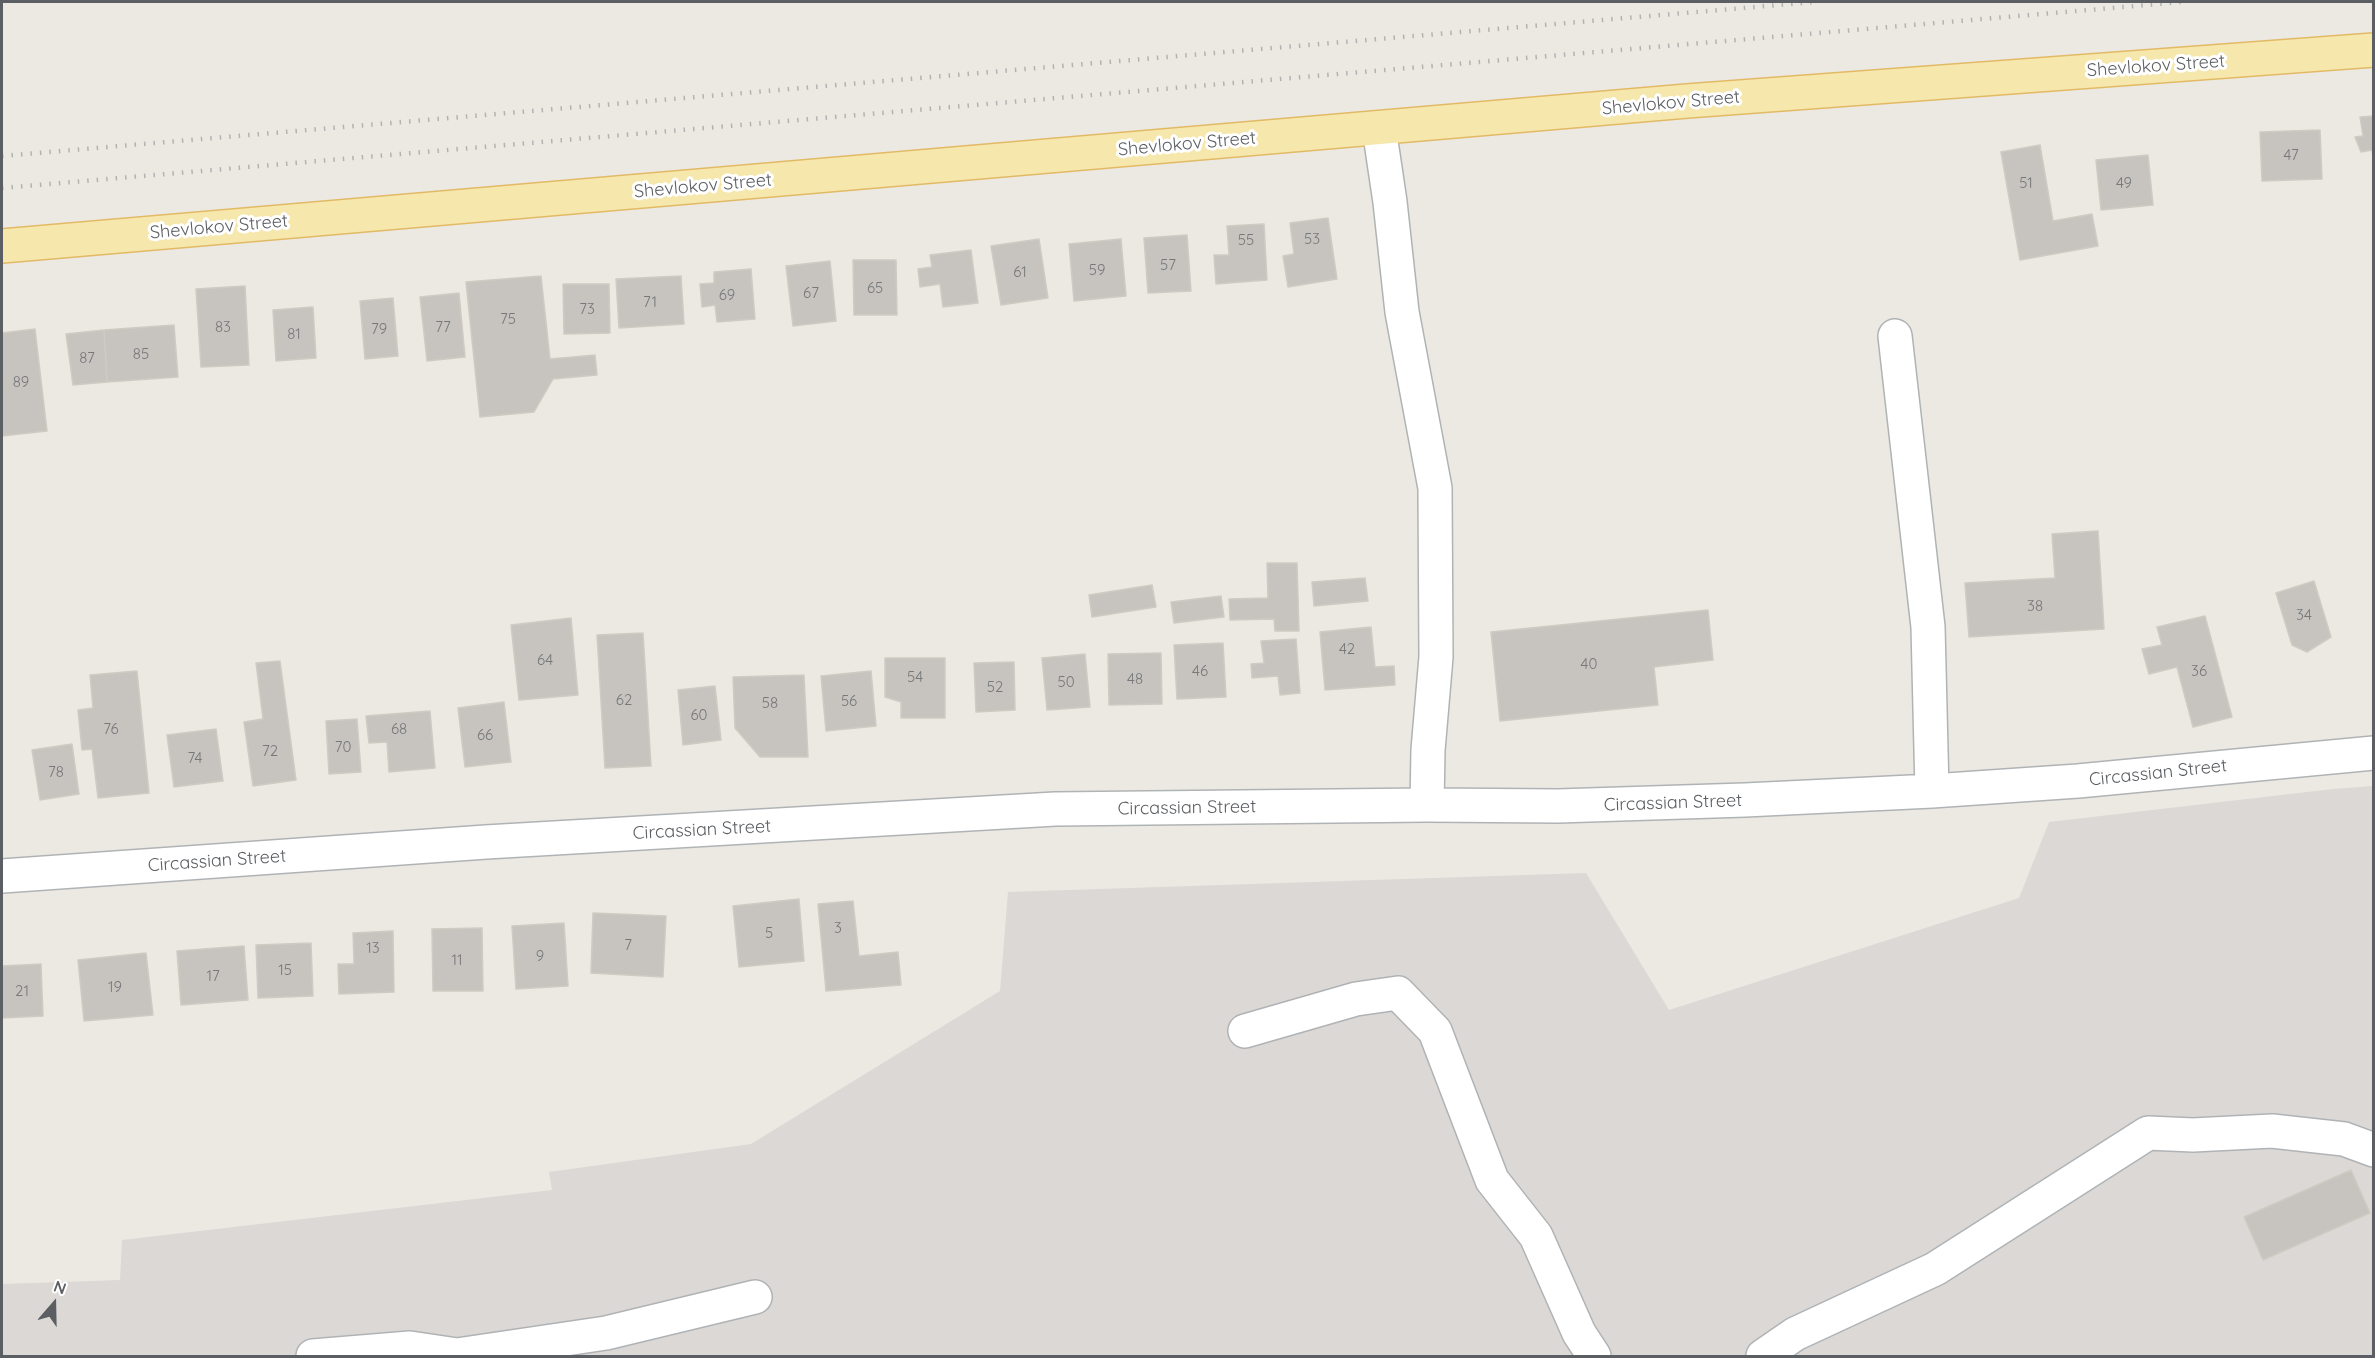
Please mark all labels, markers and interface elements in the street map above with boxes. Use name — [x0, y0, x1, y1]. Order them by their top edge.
street label: Shevlokov Street — [2086, 50, 2226, 82]
street label: Shevlokov Street — [1601, 86, 1741, 120]
street label: Shevlokov Street — [1117, 127, 1257, 161]
house number: 47 — [2283, 146, 2299, 164]
street label: Shevlokov Street — [633, 169, 773, 203]
house number: 51 — [2019, 174, 2033, 192]
house number: 49 — [2116, 174, 2132, 192]
street label: Shevlokov Street — [149, 210, 289, 244]
house number: 53 — [1304, 230, 1320, 248]
house number: 55 — [1238, 231, 1254, 249]
house number: 57 — [1160, 256, 1176, 274]
house number: 59 — [1089, 261, 1105, 279]
house number: 61 — [1013, 263, 1027, 281]
house number: 65 — [867, 279, 883, 297]
house number: 67 — [803, 284, 819, 302]
house number: 69 — [719, 286, 735, 304]
house number: 71 — [643, 293, 657, 311]
house number: 73 — [579, 300, 595, 318]
house number: 75 — [500, 310, 516, 328]
house number: 83 — [215, 318, 231, 336]
house number: 77 — [435, 318, 451, 336]
house number: 79 — [371, 320, 387, 338]
house number: 81 — [287, 325, 301, 343]
house number: 85 — [133, 345, 149, 363]
house number: 87 — [79, 349, 95, 367]
house number: 89 — [13, 373, 29, 391]
house number: 38 — [2027, 597, 2043, 615]
house number: 34 — [2296, 606, 2312, 624]
house number: 42 — [1339, 640, 1355, 658]
house number: 64 — [537, 651, 553, 669]
house number: 40 — [1581, 655, 1597, 673]
house number: 46 — [1192, 662, 1208, 680]
house number: 36 — [2191, 662, 2207, 680]
house number: 54 — [907, 668, 923, 686]
house number: 48 — [1127, 670, 1143, 688]
house number: 50 — [1057, 673, 1075, 691]
house number: 52 — [987, 678, 1003, 696]
house number: 62 — [616, 691, 632, 709]
house number: 56 — [841, 692, 857, 710]
house number: 58 — [762, 694, 778, 712]
house number: 60 — [691, 706, 707, 724]
house number: 76 — [103, 720, 119, 738]
house number: 68 — [391, 720, 407, 738]
house number: 66 — [477, 726, 493, 744]
house number: 70 — [335, 738, 351, 756]
house number: 72 — [262, 742, 278, 760]
house number: 74 — [188, 749, 202, 767]
street label: Circassian Street — [2088, 755, 2228, 791]
house number: 78 — [48, 763, 64, 781]
street label: Circassian Street — [1603, 790, 1743, 816]
street label: Circassian Street — [1118, 796, 1256, 820]
street label: Circassian Street — [632, 816, 772, 844]
street label: Circassian Street — [147, 845, 287, 877]
house number: 3 — [834, 919, 842, 937]
house number: 5 — [765, 924, 773, 942]
house number: 7 — [624, 936, 632, 954]
house number: 13 — [366, 939, 380, 957]
house number: 9 — [536, 947, 544, 965]
house number: 11 — [451, 951, 463, 969]
house number: 15 — [278, 961, 292, 979]
house number: 17 — [206, 967, 220, 985]
house number: 19 — [108, 978, 122, 996]
house number: 21 — [15, 982, 29, 1000]
north arrow — [24, 1274, 84, 1334]
text: N — [51, 1276, 69, 1298]

